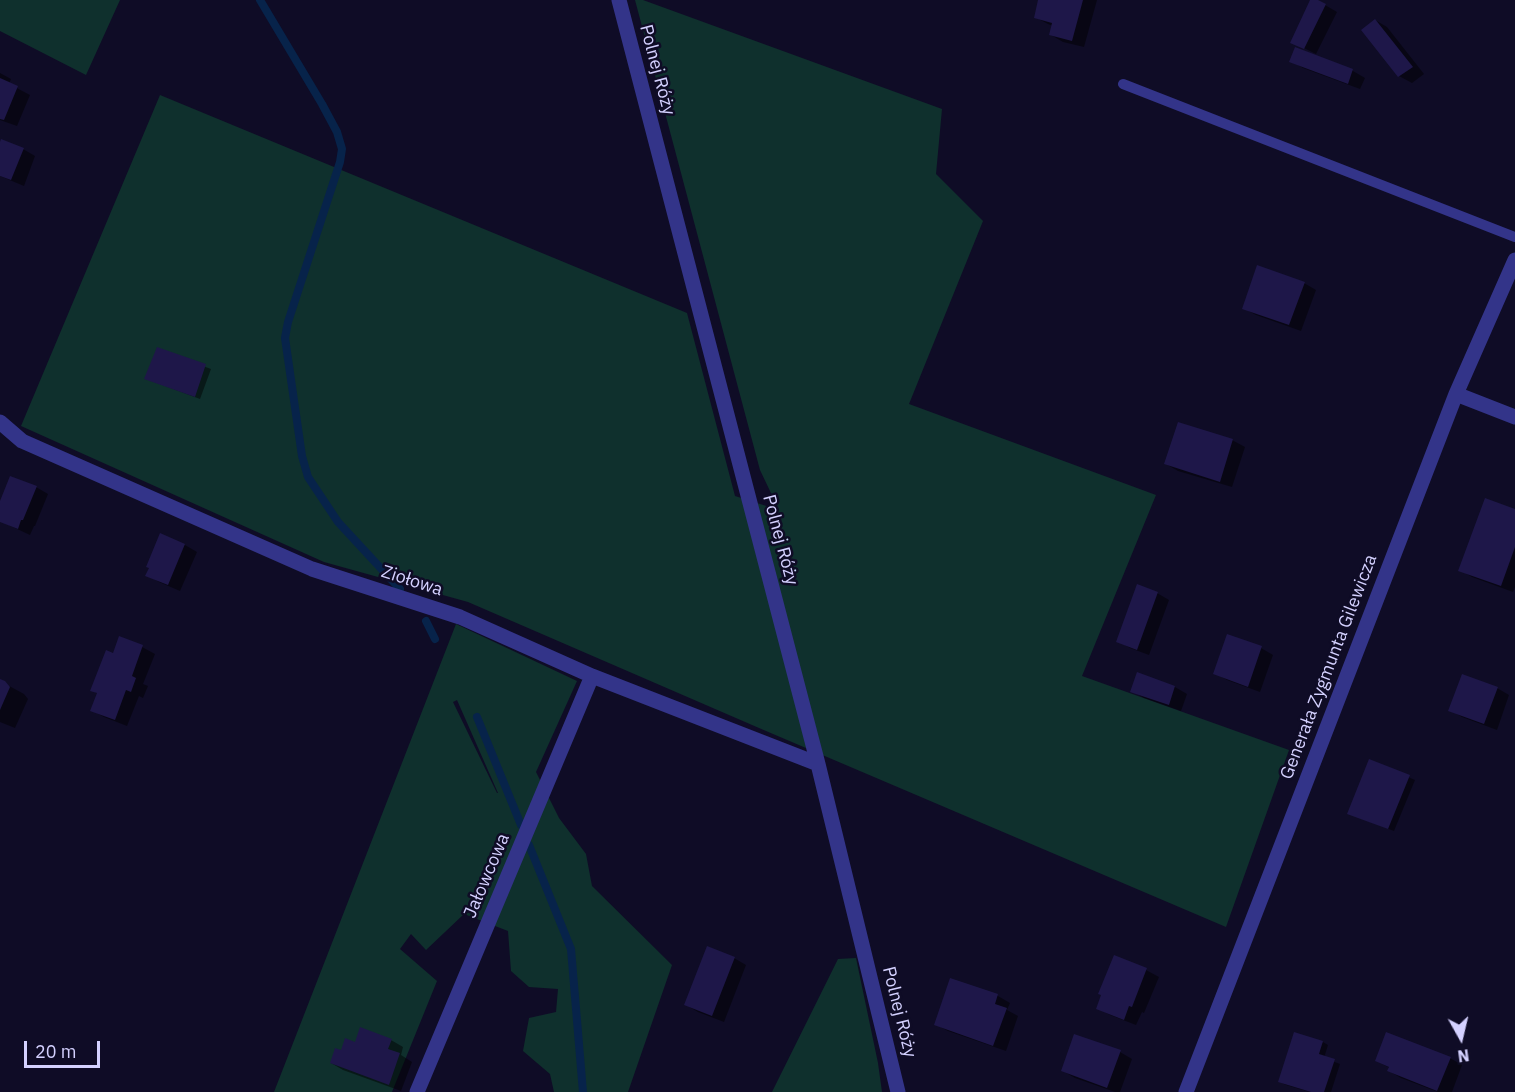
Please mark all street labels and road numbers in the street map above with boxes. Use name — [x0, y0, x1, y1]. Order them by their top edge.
street label: Polnej Róży — [635, 22, 679, 118]
street label: Polnej Róży — [758, 492, 802, 588]
street label: Generała Zygmunta Gilewicza — [1276, 551, 1382, 783]
street label: Ziołowa — [379, 561, 445, 601]
street label: Jałowcowa — [460, 830, 514, 922]
street label: Polnej Róży — [877, 964, 921, 1060]

